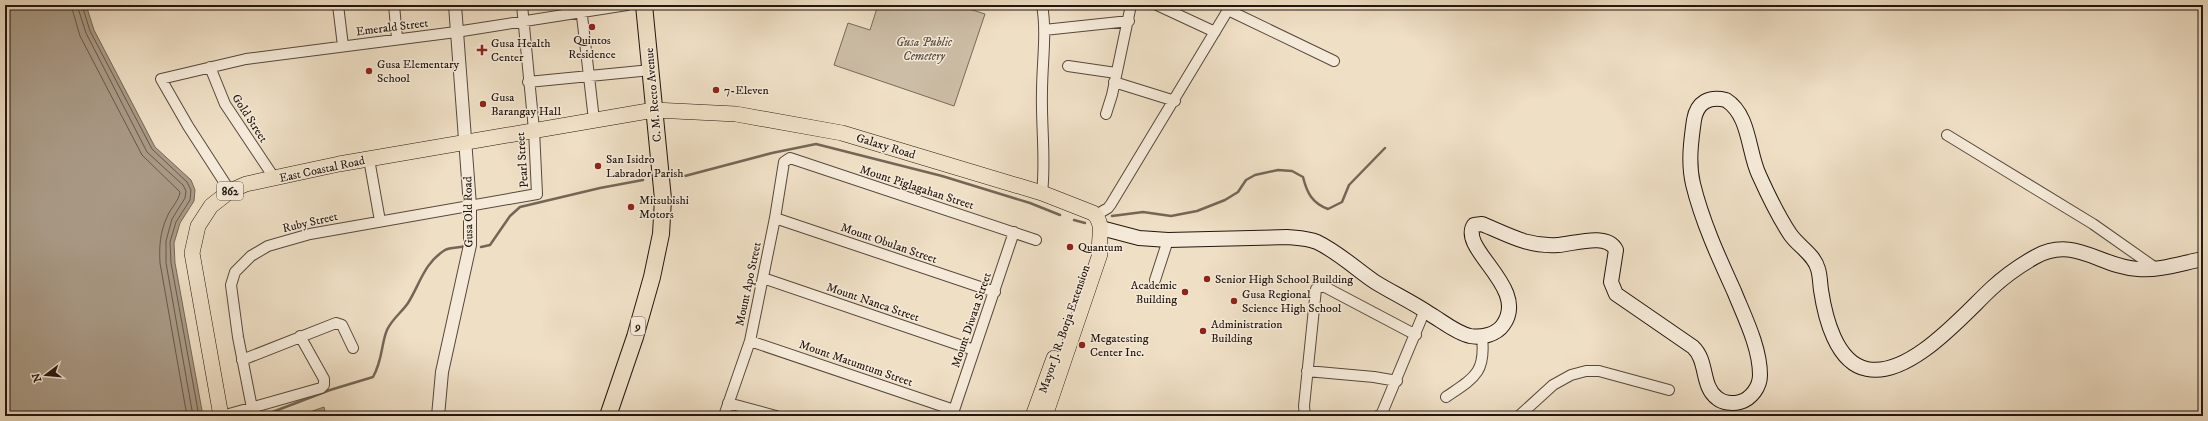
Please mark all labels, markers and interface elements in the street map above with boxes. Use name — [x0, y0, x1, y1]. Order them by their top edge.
street label: Emerald Street — [355, 16, 429, 39]
marker: Quintos Residence — [587, 22, 597, 32]
place label: Quintos Residence — [568, 33, 616, 62]
park label: Gusa Public Cemetery — [896, 35, 953, 64]
place label: Gusa Health Center — [491, 36, 551, 65]
marker: Gusa Health Center — [476, 44, 488, 56]
street label: C. M. Recto Avenue — [642, 47, 665, 143]
place label: Gusa Elementary School — [377, 57, 459, 86]
marker: Gusa Elementary School — [364, 66, 374, 76]
place label: 7-Eleven — [724, 83, 769, 98]
marker: 7-Eleven — [711, 85, 721, 95]
place label: Gusa Barangay Hall — [491, 90, 561, 119]
street label: Gold Street — [228, 91, 271, 145]
marker: Gusa Barangay Hall — [478, 99, 488, 109]
street label: Galaxy Road — [854, 130, 917, 163]
street label: Pearl Street — [513, 131, 532, 188]
place label: San Isidro Labrador Parish — [606, 152, 684, 181]
street label: East Coastal Road — [278, 153, 366, 186]
marker: San Isidro Labrador Parish — [593, 161, 603, 171]
street label: Mount Piglagahan Street — [858, 162, 976, 213]
street label: Gusa Old Road — [460, 176, 477, 248]
road number: 862 — [217, 182, 243, 200]
place label: Mitsubishi Motors — [639, 193, 689, 222]
marker: Mitsubishi Motors — [626, 202, 636, 212]
street label: Ruby Street — [281, 209, 339, 236]
street label: Mount Obulan Street — [839, 220, 939, 267]
place label: Quantum — [1078, 240, 1123, 255]
street label: Mount Apo Street — [732, 241, 765, 327]
marker: Quantum — [1065, 242, 1075, 252]
street label: Mayor J. R. Borja Extension — [1035, 262, 1094, 395]
street label: Mount Diwata Street — [948, 270, 995, 370]
place label: Senior High School Building — [1215, 272, 1353, 287]
marker: Senior High School Building — [1202, 274, 1212, 284]
place label: Academic Building — [1131, 278, 1177, 307]
street label: Mount Nanca Street — [824, 280, 921, 325]
marker: Academic Building — [1180, 287, 1190, 297]
place label: Gusa Regional Science High School — [1242, 287, 1342, 316]
marker: Gusa Regional Science High School — [1229, 296, 1239, 306]
road number: 9 — [631, 317, 645, 335]
place label: Administration Building — [1211, 317, 1283, 346]
marker: Administration Building — [1198, 326, 1208, 336]
place label: Megatesting Center Inc. — [1090, 331, 1149, 360]
street label: Mount Matumtum Street — [797, 337, 915, 390]
marker: Megatesting Center Inc. — [1077, 340, 1087, 350]
north arrow — [26, 355, 66, 395]
text: N — [29, 371, 45, 384]

